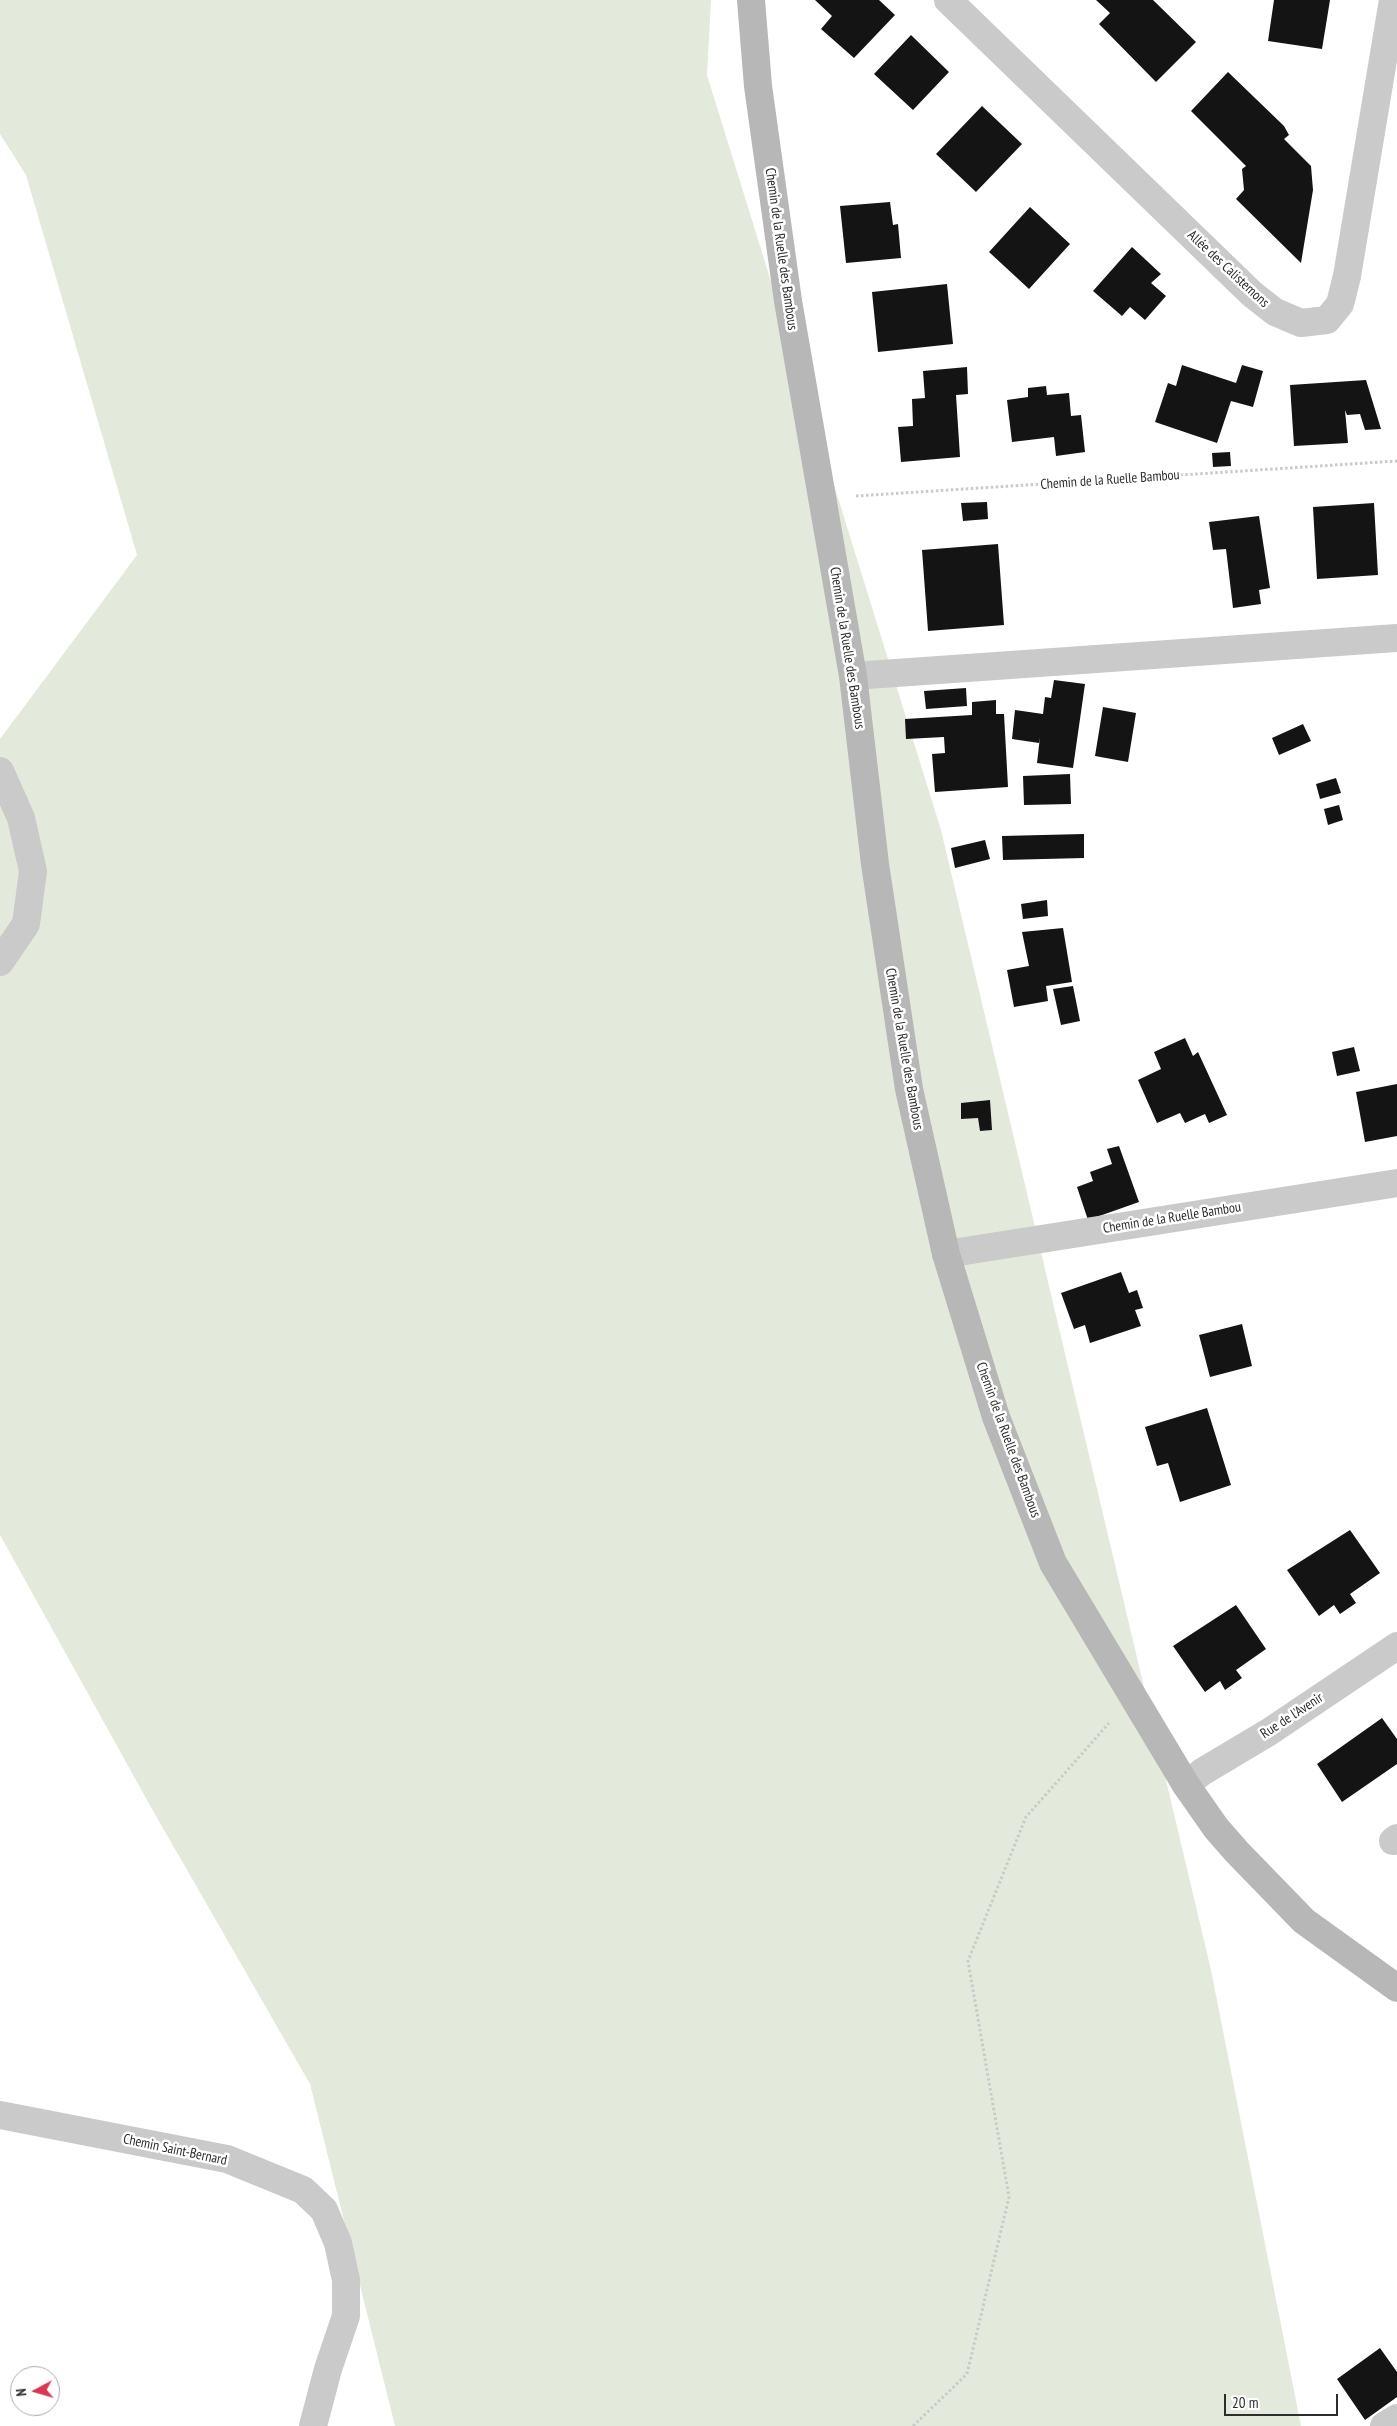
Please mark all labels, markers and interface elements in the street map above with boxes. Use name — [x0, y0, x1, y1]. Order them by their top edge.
street label: Chemin de la Ruelle des Bambous — [761, 167, 801, 331]
street label: Allée des Calistemons — [1184, 227, 1272, 311]
street label: Chemin de la Ruelle Bambou — [1040, 467, 1180, 493]
street label: Chemin de la Ruelle des Bambous — [826, 566, 868, 730]
street label: Chemin de la Ruelle des Bambous — [881, 967, 927, 1131]
street label: Chemin de la Ruelle Bambou — [1102, 1199, 1242, 1237]
street label: Chemin de la Ruelle des Bambous — [972, 1360, 1044, 1520]
street label: Rue de l'Avenir — [1258, 1690, 1326, 1742]
street label: Chemin Saint-Bernard — [121, 2131, 229, 2169]
north arrow — [10, 2366, 60, 2416]
scale bar — [1227, 2384, 1341, 2416]
text: N — [12, 2388, 30, 2397]
text: 20 m — [1232, 2393, 1258, 2412]

